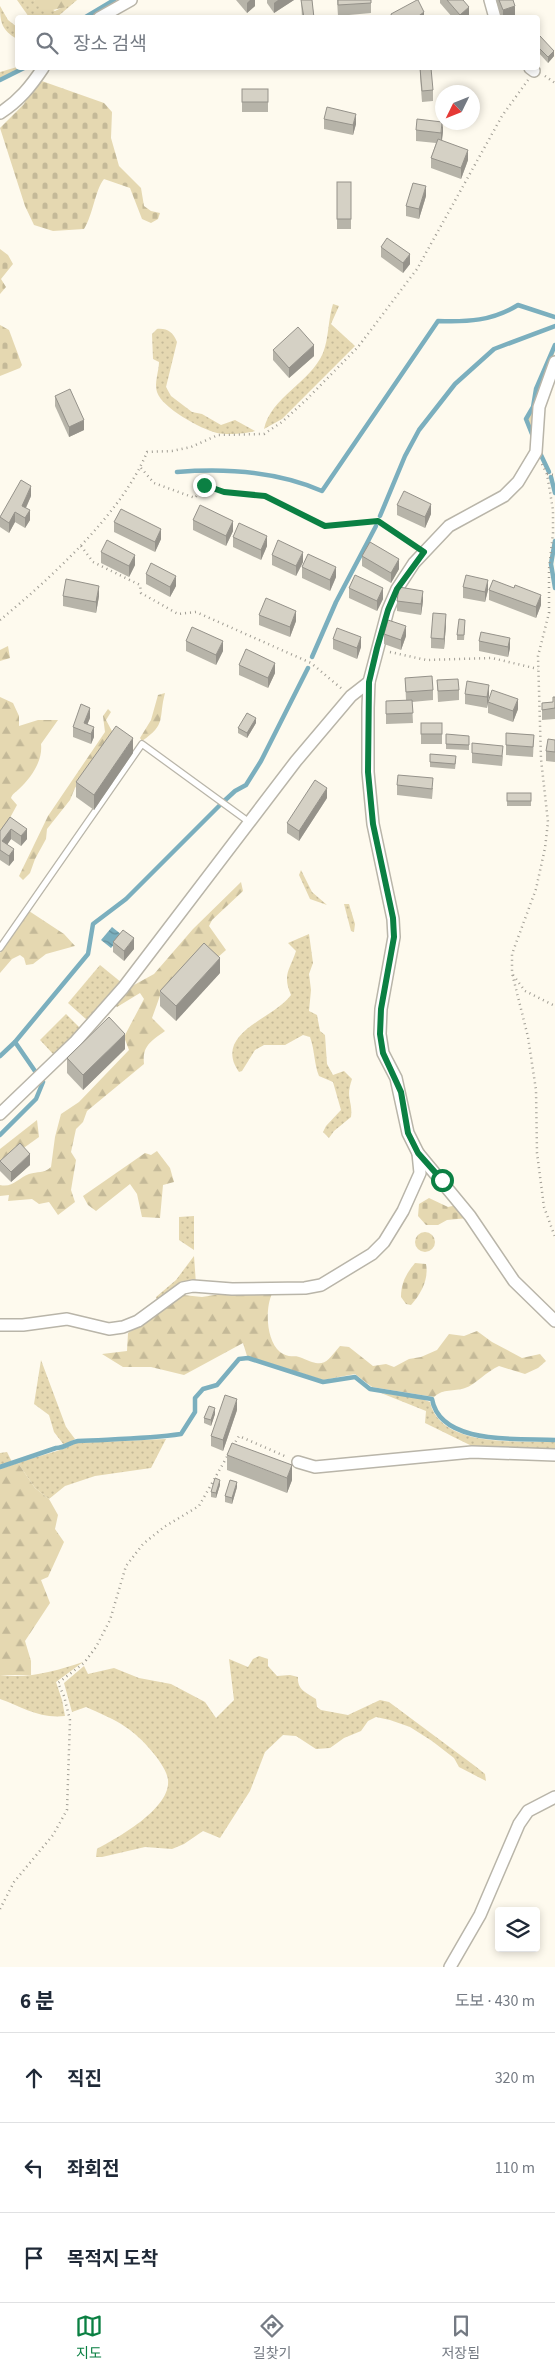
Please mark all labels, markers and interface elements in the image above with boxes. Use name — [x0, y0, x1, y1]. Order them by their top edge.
search box — [15, 15, 540, 70]
icon: search — [33, 29, 61, 57]
text: 장소 검색 — [73, 31, 147, 58]
north arrow — [435, 85, 480, 130]
route end — [193, 474, 216, 497]
route start — [431, 1169, 454, 1192]
map controls — [495, 1907, 540, 1952]
button: layers — [495, 1907, 540, 1952]
text: 6 분 — [20, 1986, 55, 2016]
text: 도보 · 430 m — [455, 1990, 535, 2012]
icon: ahead — [20, 2064, 48, 2092]
text: 직진 — [67, 2066, 102, 2093]
text: 320 m — [495, 2067, 535, 2089]
icon: left — [20, 2154, 48, 2182]
text: 좌회전 — [67, 2156, 119, 2183]
text: 110 m — [495, 2157, 535, 2179]
icon: arrive — [20, 2244, 48, 2272]
text: 목적지 도착 — [67, 2246, 158, 2273]
tab: 지도 — [75, 2312, 103, 2364]
tab: 길찾기 — [253, 2312, 292, 2364]
tab: 저장됨 — [441, 2312, 480, 2364]

